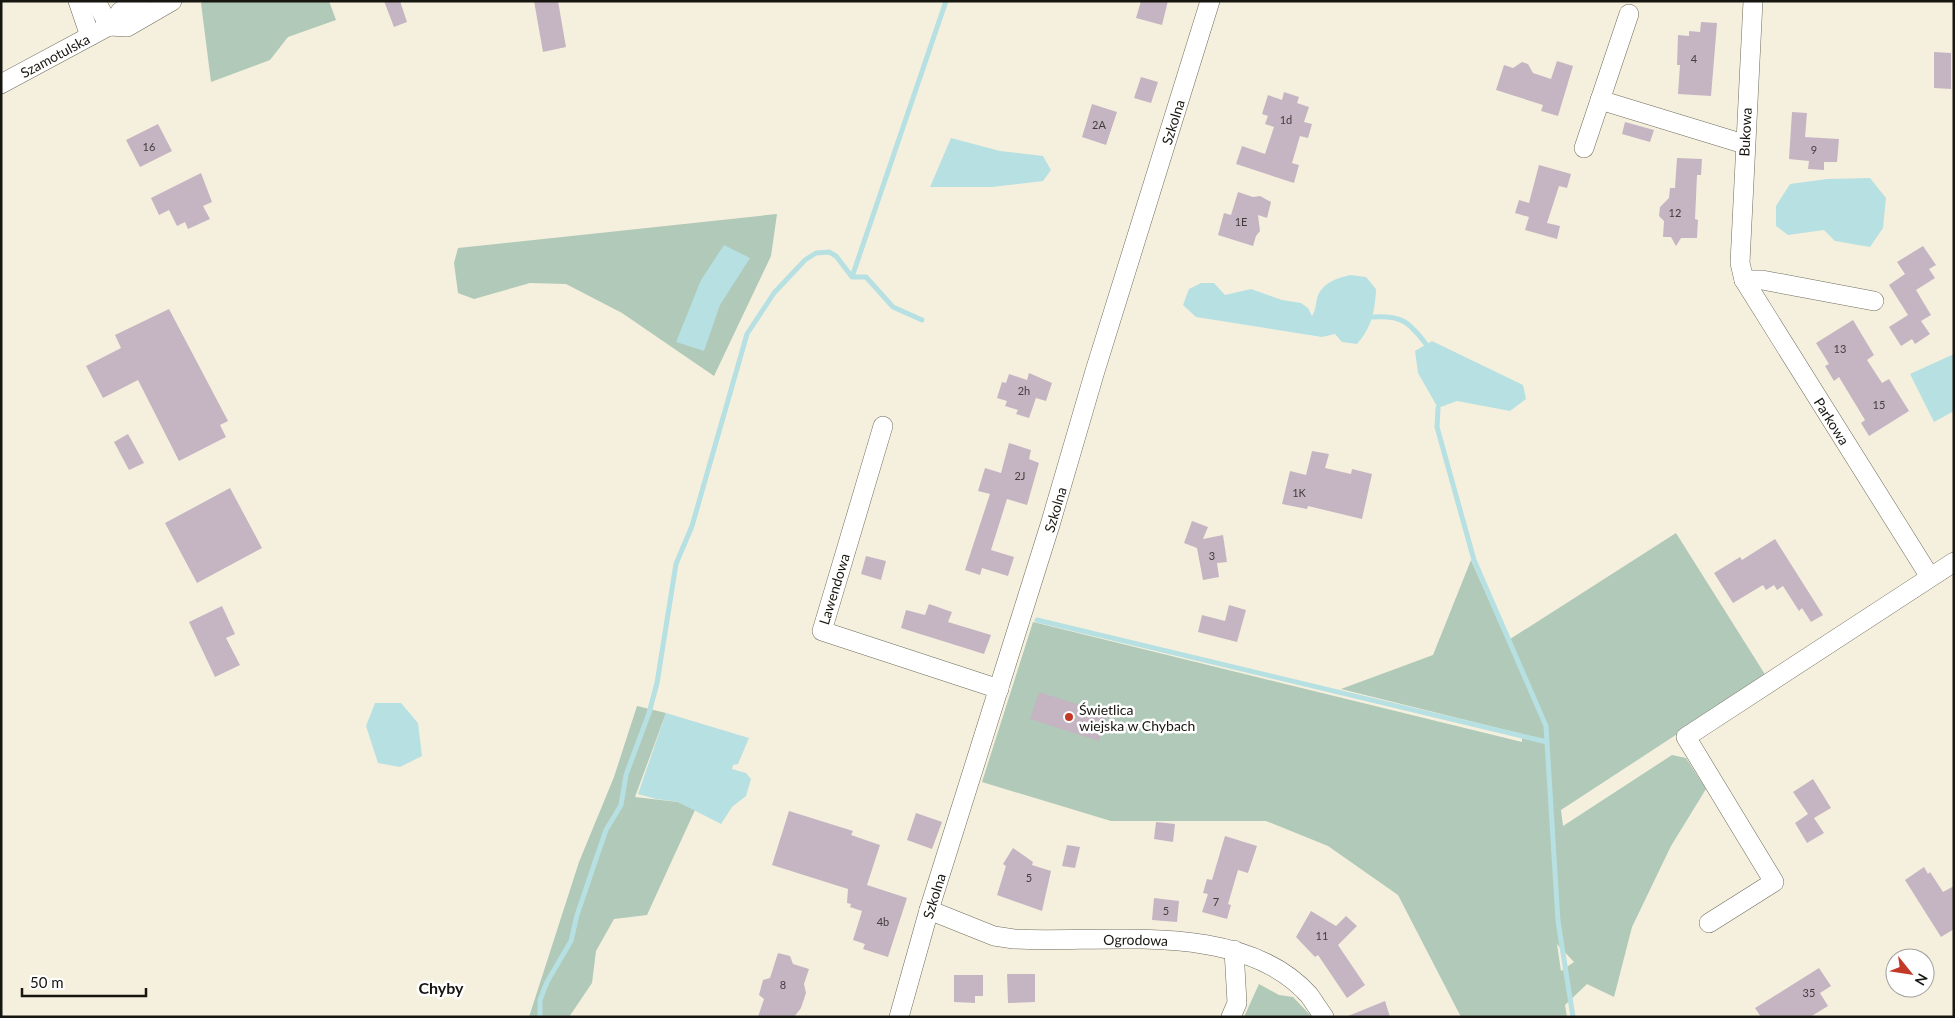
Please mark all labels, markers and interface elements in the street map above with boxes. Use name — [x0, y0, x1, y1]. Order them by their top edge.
street label: Szamotulska — [17, 30, 92, 81]
house number: 4 — [1691, 52, 1698, 65]
street label: Szkolna — [1157, 97, 1187, 147]
street label: Bukowa — [1735, 107, 1755, 157]
house number: 1d — [1280, 113, 1292, 126]
house number: 2A — [1092, 118, 1106, 131]
house number: 16 — [143, 140, 155, 153]
house number: 9 — [1811, 143, 1817, 156]
house number: 12 — [1669, 206, 1681, 219]
house number: 1E — [1235, 215, 1247, 228]
house number: 13 — [1834, 342, 1846, 355]
house number: 2h — [1018, 384, 1030, 397]
street label: Parkowa — [1811, 394, 1853, 448]
house number: 15 — [1873, 398, 1885, 411]
house number: 2J — [1014, 469, 1026, 482]
street label: Szkolna — [1040, 485, 1069, 534]
house number: 1K — [1292, 486, 1307, 499]
house number: 3 — [1209, 549, 1215, 562]
street label: Lawendowa — [815, 551, 853, 627]
place label: Świetlica wiejska w Chybach — [1079, 701, 1195, 734]
marker: Świetlica wiejska w Chybach — [1063, 711, 1075, 723]
street label: Szkolna — [919, 871, 949, 920]
house number: 5 — [1026, 871, 1032, 884]
house number: 7 — [1213, 895, 1219, 908]
house number: 5 — [1163, 904, 1169, 917]
house number: 4b — [877, 915, 889, 928]
house number: 11 — [1316, 929, 1328, 942]
street label: Ogrodowa — [1103, 930, 1169, 949]
north arrow — [1885, 948, 1935, 998]
scale bar — [22, 966, 146, 998]
text: N — [1912, 971, 1932, 989]
text: 50 m — [30, 973, 64, 991]
district label: Chyby — [418, 978, 464, 997]
house number: 8 — [780, 978, 786, 991]
house number: 35 — [1803, 986, 1815, 999]

